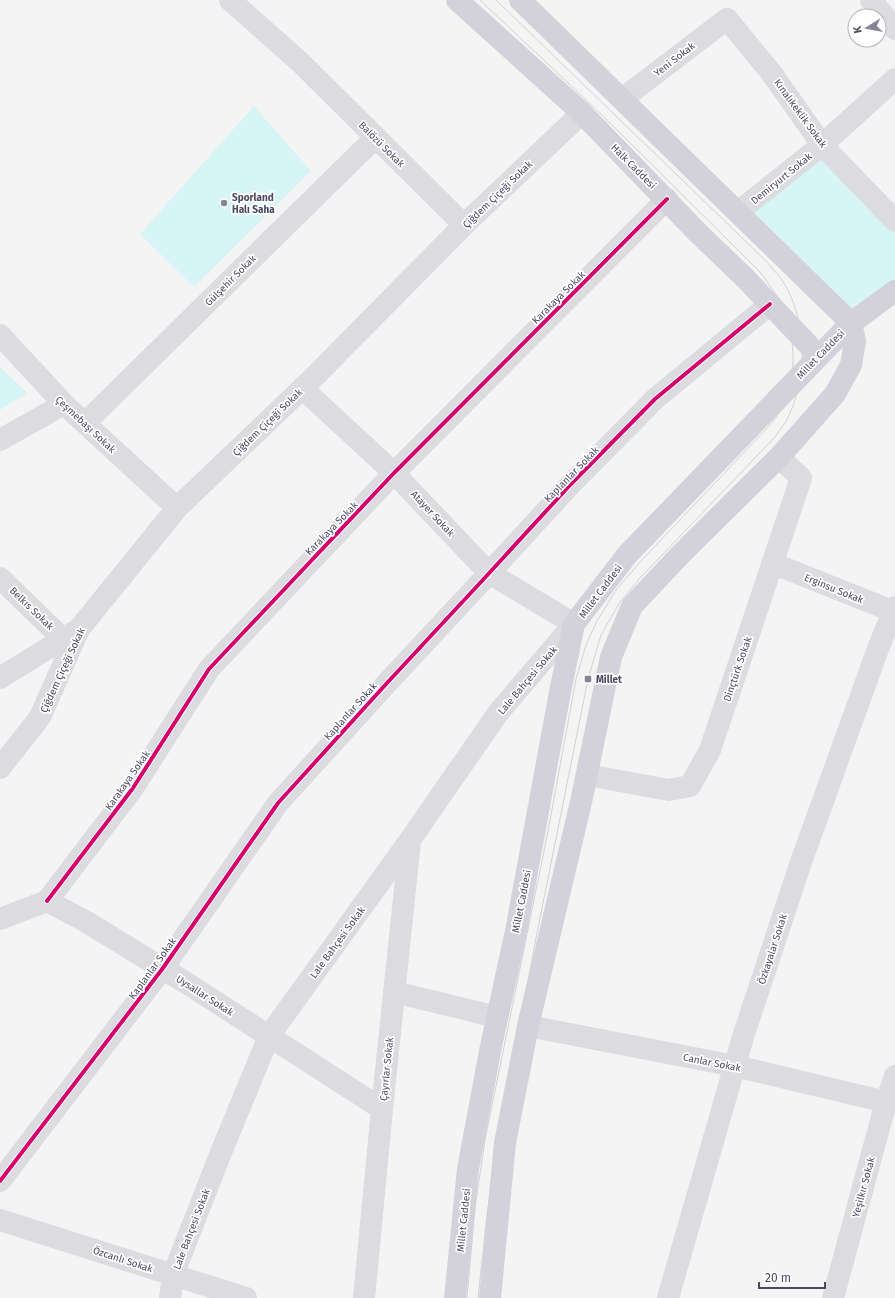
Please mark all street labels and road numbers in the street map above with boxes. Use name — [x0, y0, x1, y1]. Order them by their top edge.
street label: Yeni Sokak — [652, 40, 698, 79]
street label: Kınalıkeklik Sokak — [771, 77, 830, 151]
street label: Balözü Sokak — [356, 119, 407, 171]
street label: Halk Caddesi — [608, 142, 658, 192]
street label: Demiryurt Sokak — [749, 150, 815, 207]
street label: Çiğdem Çiçeği Sokak — [460, 158, 536, 231]
street label: Gülşehir Sokak — [203, 252, 259, 309]
street label: Karakaya Sokak — [530, 268, 588, 327]
street label: Millet Caddesi — [794, 327, 847, 382]
street label: Çiğdem Çiçeği Sokak — [230, 386, 306, 459]
street label: Çeşmebaşı Sokak — [53, 394, 118, 456]
street label: Kaplanlar Sokak — [542, 444, 602, 505]
street label: Atayer Sokak — [408, 488, 457, 540]
street label: Karakaya Sokak — [303, 499, 361, 558]
street label: Millet Caddesi — [577, 562, 625, 621]
street label: Erginsu Sokak — [802, 572, 866, 607]
street label: Belkıs Sokak — [7, 585, 56, 633]
street label: Çiğdem Çiçeği Sokak — [38, 625, 88, 715]
street label: Dinçtürk Sokak — [721, 634, 755, 703]
street label: Lale Bahçesi Sokak — [496, 643, 560, 717]
street label: Kaplanlar Sokak — [322, 680, 380, 743]
street label: Karakaya Sokak — [103, 748, 153, 813]
street label: Millet Caddesi — [510, 868, 534, 934]
street label: Lale Bahçesi Sokak — [308, 904, 368, 981]
street label: Özkayalar Sokak — [754, 911, 790, 986]
street label: Kaplanlar Sokak — [126, 935, 180, 1002]
street label: Uysallar Sokak — [174, 973, 236, 1019]
street label: Çayırlar Sokak — [378, 1036, 396, 1102]
street label: Canlar Sokak — [682, 1052, 743, 1075]
street label: Yeşilkır Sokak — [850, 1155, 878, 1219]
street label: Lale Bahçesi Sokak — [171, 1186, 213, 1271]
street label: Millet Caddesi — [455, 1187, 473, 1253]
street label: Özcanlı Sokak — [91, 1243, 156, 1276]

